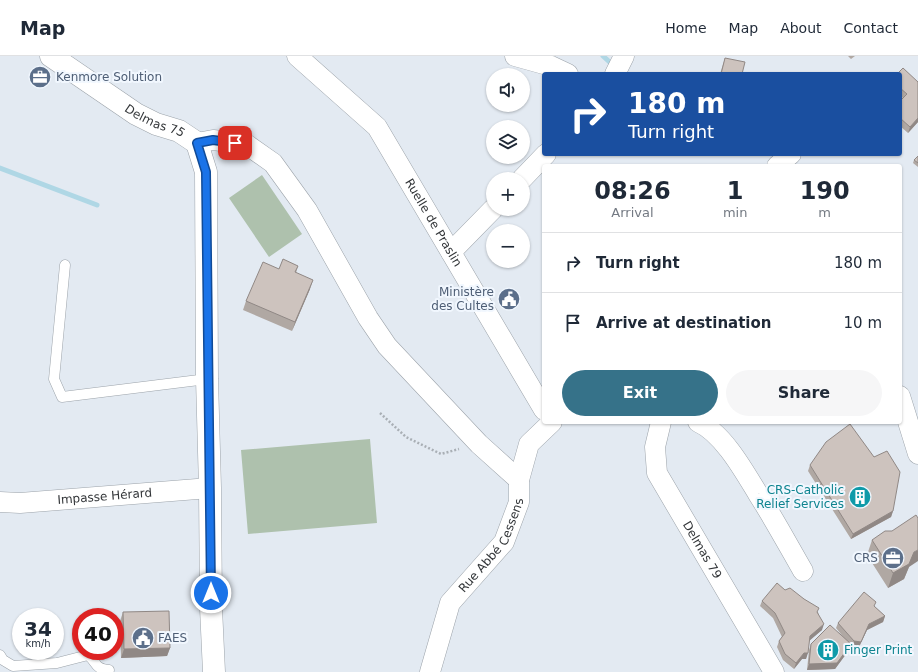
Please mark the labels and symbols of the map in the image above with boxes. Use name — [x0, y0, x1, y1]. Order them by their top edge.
office icon: Kenmore Solution — [27, 64, 53, 90]
place label: Kenmore Solution — [56, 70, 162, 84]
street label: Delmas 75 — [122, 101, 188, 140]
pin — [218, 126, 252, 160]
street label: Ruelle de Praslin — [402, 176, 465, 269]
place label: Ministère des Cultes — [431, 285, 494, 313]
public building icon: Ministère des Cultes — [496, 286, 522, 312]
place label: CRS-Catholic Relief Services — [756, 483, 844, 511]
building icon: CRS-Catholic Relief Services — [847, 484, 873, 510]
street label: Impasse Hérard — [57, 486, 153, 507]
street label: Rue Abbé Cessens — [456, 499, 526, 595]
street label: Delmas 79 — [680, 519, 725, 581]
office icon: CRS — [880, 545, 906, 571]
place label: CRS — [854, 551, 878, 565]
position arrow — [190, 572, 232, 614]
speed limit sign: 40 — [72, 608, 124, 660]
public building icon: FAES — [130, 625, 156, 651]
place label: FAES — [158, 631, 187, 645]
building icon: Finger Print — [815, 637, 841, 663]
place label: Finger Print — [844, 643, 913, 657]

